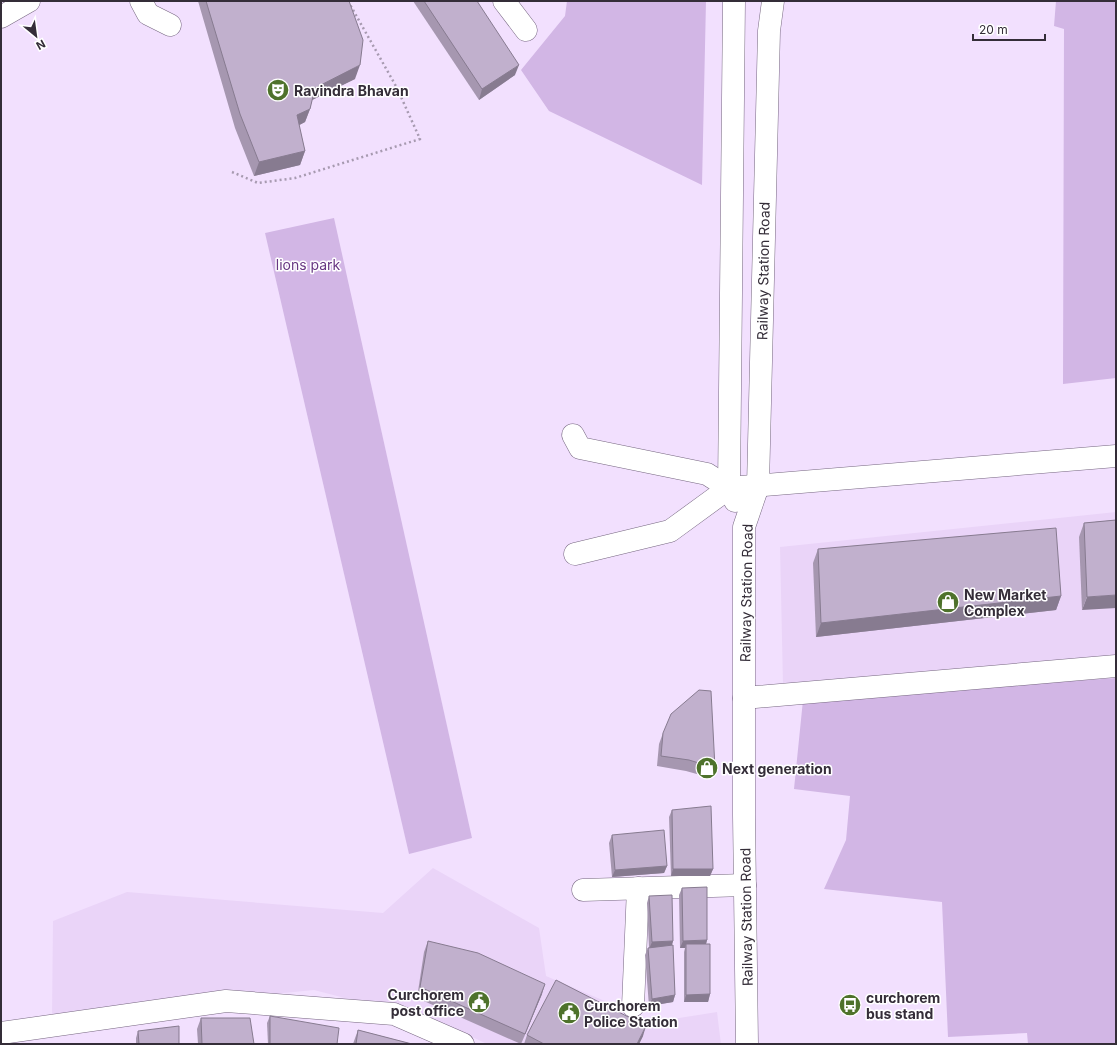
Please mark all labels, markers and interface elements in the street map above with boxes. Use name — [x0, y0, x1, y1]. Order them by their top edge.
north arrow — [16, 16, 56, 56]
scale bar — [973, 16, 1045, 42]
text: 20 m — [979, 22, 1008, 37]
text: N — [34, 37, 48, 53]
theatre icon: Ravindra Bhavan — [265, 77, 291, 103]
place label: Ravindra Bhavan — [294, 82, 409, 99]
street label: Railway Station Road — [753, 202, 773, 340]
park label: lions park — [276, 256, 341, 273]
street label: Railway Station Road — [736, 524, 756, 662]
place label: New Market Complex — [964, 586, 1046, 619]
shop icon: New Market Complex — [935, 589, 961, 615]
shop icon: Next generation — [694, 755, 720, 781]
place label: Next generation — [722, 760, 832, 777]
street label: Railway Station Road — [736, 848, 756, 986]
place label: Curchorem post office — [388, 986, 464, 1019]
public building icon: Curchorem post office — [466, 989, 492, 1015]
place label: curchorem bus stand — [866, 989, 940, 1022]
bus stop icon: curchorem bus stand — [837, 992, 863, 1018]
place label: Curchorem Police Station — [584, 997, 678, 1030]
public building icon: Curchorem Police Station — [556, 1000, 582, 1026]

